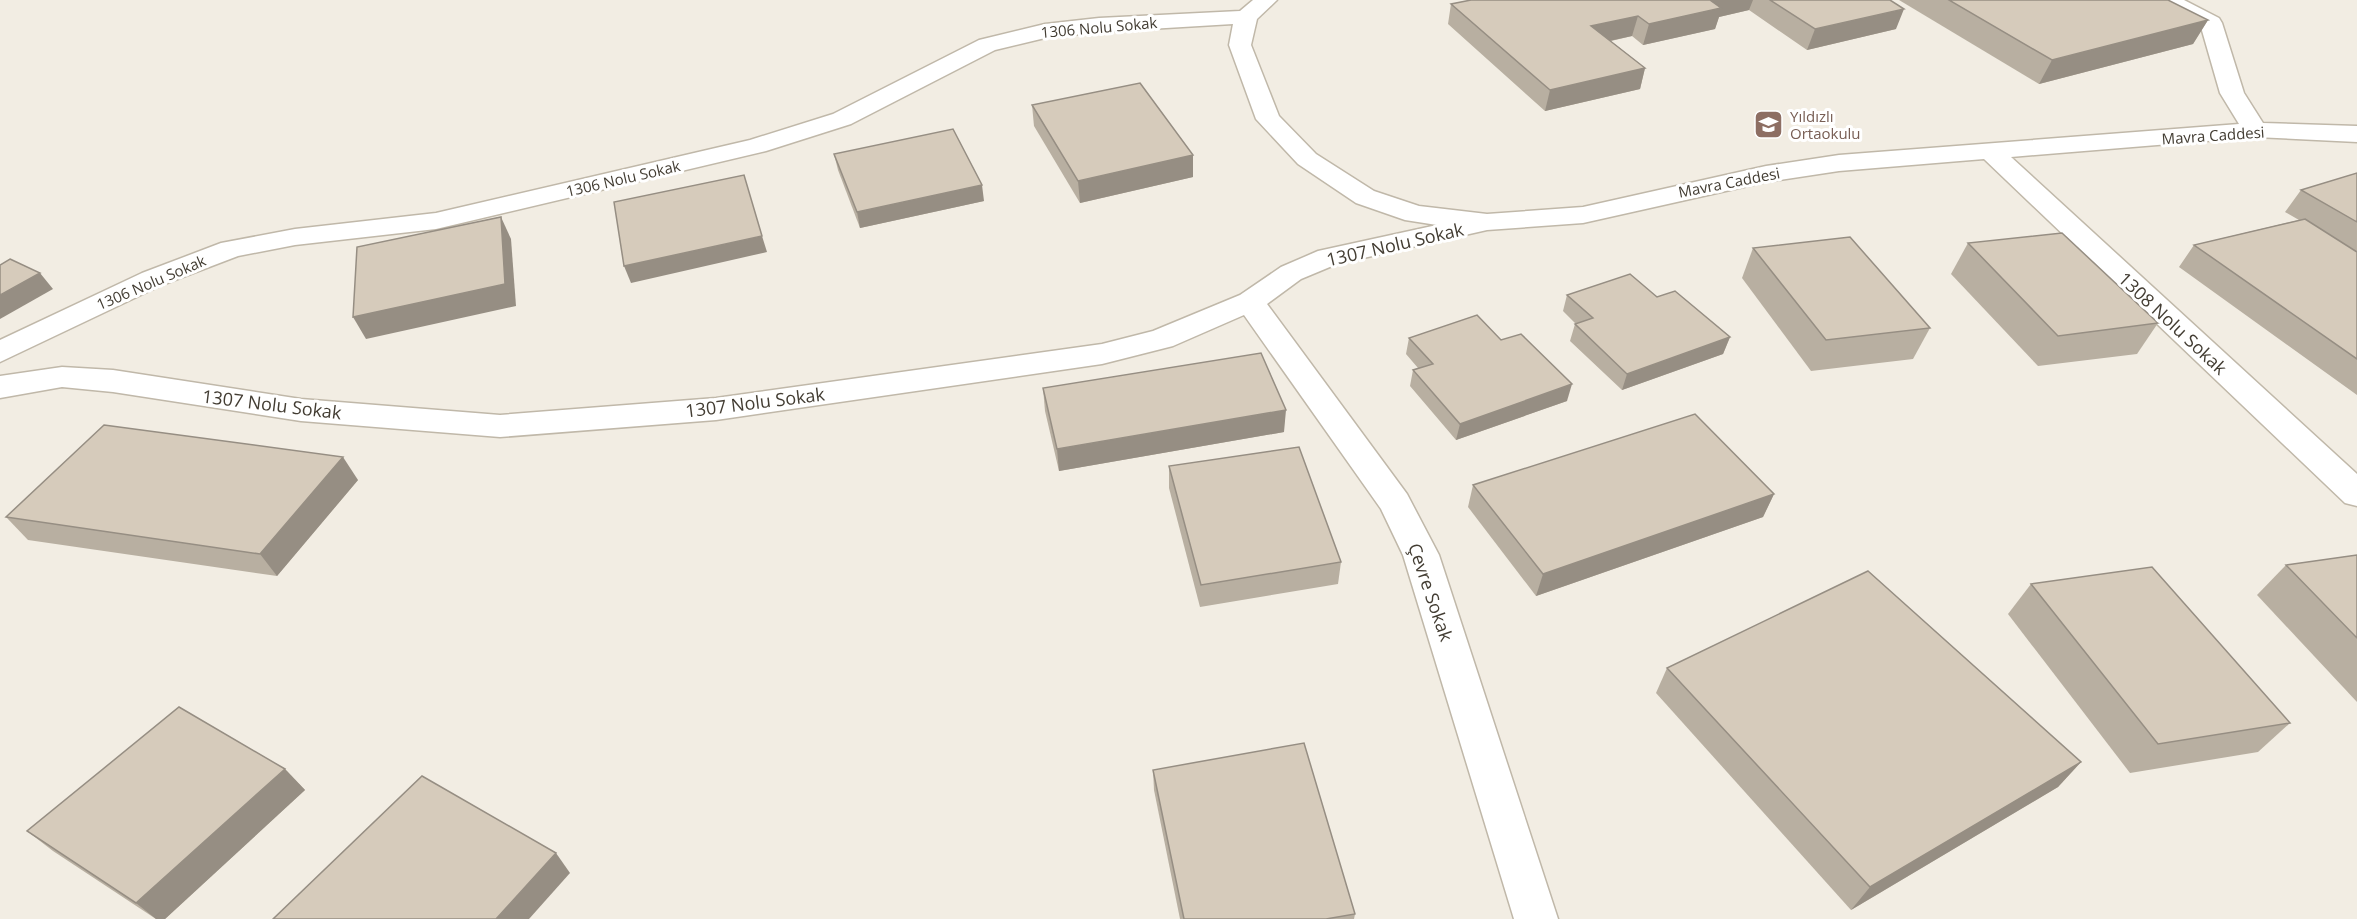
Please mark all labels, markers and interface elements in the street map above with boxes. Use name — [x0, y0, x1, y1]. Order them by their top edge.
street label: 1306 Nolu Sokak — [1040, 12, 1158, 42]
place label: Yıldızlı Ortaokulu — [1790, 106, 1861, 143]
school or university icon: Yıldızlı Ortaokulu — [1753, 109, 1785, 141]
street label: Mavra Caddesi — [2161, 121, 2265, 149]
street label: 1306 Nolu Sokak — [564, 155, 682, 201]
street label: Mavra Caddesi — [1676, 162, 1782, 202]
street label: 1307 Nolu Sokak — [1324, 216, 1466, 271]
street label: 1306 Nolu Sokak — [93, 250, 209, 314]
street label: 1308 Nolu Sokak — [2114, 266, 2233, 380]
street label: 1307 Nolu Sokak — [684, 381, 827, 422]
street label: 1307 Nolu Sokak — [201, 384, 344, 425]
street label: Çevre Sokak — [1403, 540, 1459, 645]

